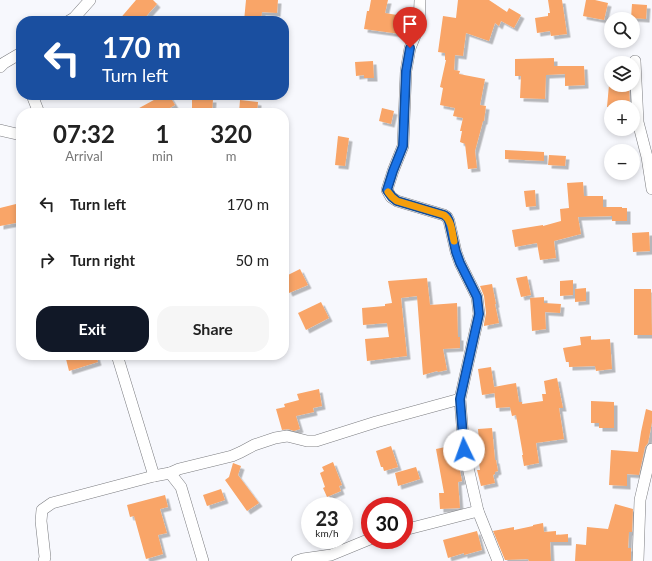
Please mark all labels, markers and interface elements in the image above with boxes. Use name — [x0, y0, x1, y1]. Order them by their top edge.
pin — [393, 7.0, 427, 48]
map controls — [604, 12, 640, 180]
button: search — [604, 12, 640, 48]
icon: arrive — [399, 13, 421, 35]
text: 170 m — [102, 30, 181, 64]
icon: left — [36, 32, 88, 84]
button: layers — [604, 56, 640, 92]
text: Turn left — [102, 64, 168, 86]
button: + — [604, 100, 640, 136]
text: 07:32 — [53, 119, 115, 148]
text: 1 — [156, 119, 170, 148]
text: 320 — [210, 119, 252, 148]
button: − — [604, 144, 640, 180]
text: Arrival — [65, 148, 103, 164]
text: min — [152, 148, 173, 164]
text: m — [226, 148, 236, 164]
icon: left — [36, 193, 58, 215]
text: Turn left — [70, 195, 126, 213]
text: 170 m — [227, 195, 269, 213]
icon: right — [36, 249, 58, 271]
text: Turn right — [70, 251, 135, 269]
text: 50 m — [235, 251, 269, 269]
button: Exit — [36, 306, 149, 352]
button: Share — [157, 306, 269, 352]
position arrow — [443, 429, 485, 471]
speed limit sign: 30 — [361, 497, 413, 549]
text: 23 — [315, 506, 339, 530]
text: km/h — [315, 527, 339, 539]

